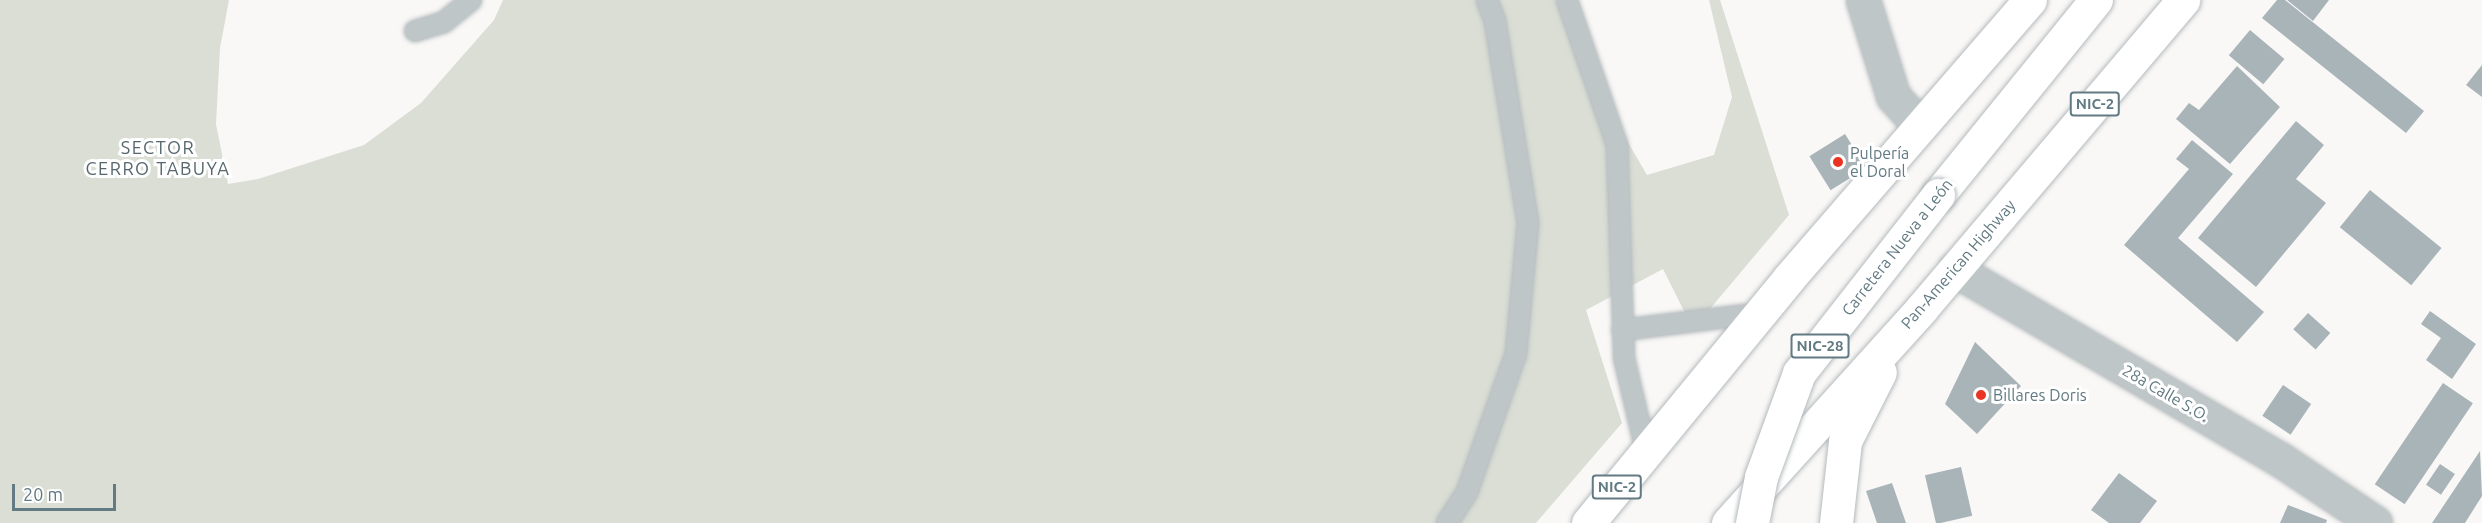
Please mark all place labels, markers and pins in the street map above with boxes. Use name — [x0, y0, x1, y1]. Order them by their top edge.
place label: Pulpería el Doral — [1850, 143, 1909, 181]
marker: Pulpería el Doral — [1831, 155, 1845, 169]
place label: Billares Doris — [1993, 385, 2087, 405]
marker: Billares Doris — [1974, 388, 1988, 402]

